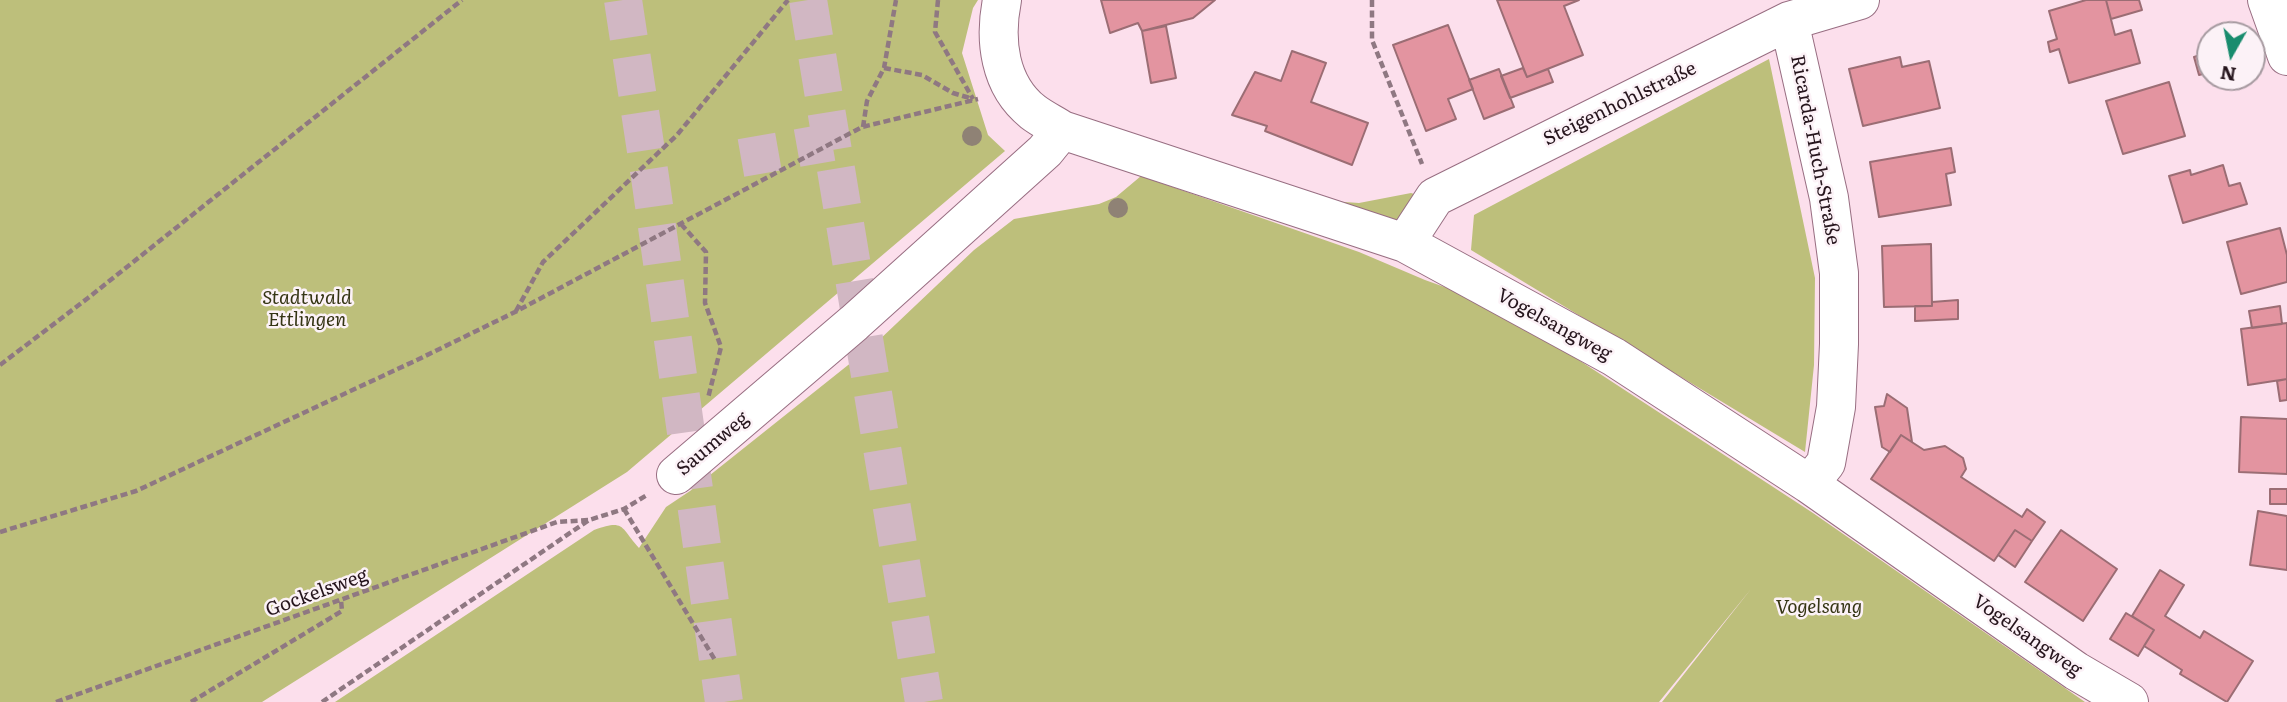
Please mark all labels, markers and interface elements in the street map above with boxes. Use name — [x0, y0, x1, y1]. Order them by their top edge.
north arrow — [2196, 21, 2266, 91]
street label: Ricarda-Huch-Straße — [1785, 53, 1845, 247]
street label: Steigenhohlstraße — [1540, 57, 1700, 151]
text: N — [2218, 60, 2238, 90]
street label: Vogelsangweg — [1493, 284, 1615, 366]
park label: Stadtwald Ettlingen — [262, 287, 352, 331]
street label: Saumweg — [672, 407, 754, 481]
street label: Gockelsweg — [263, 564, 371, 622]
street label: Vogelsangweg — [1968, 590, 2086, 682]
park label: Vogelsang — [1776, 596, 1862, 618]

